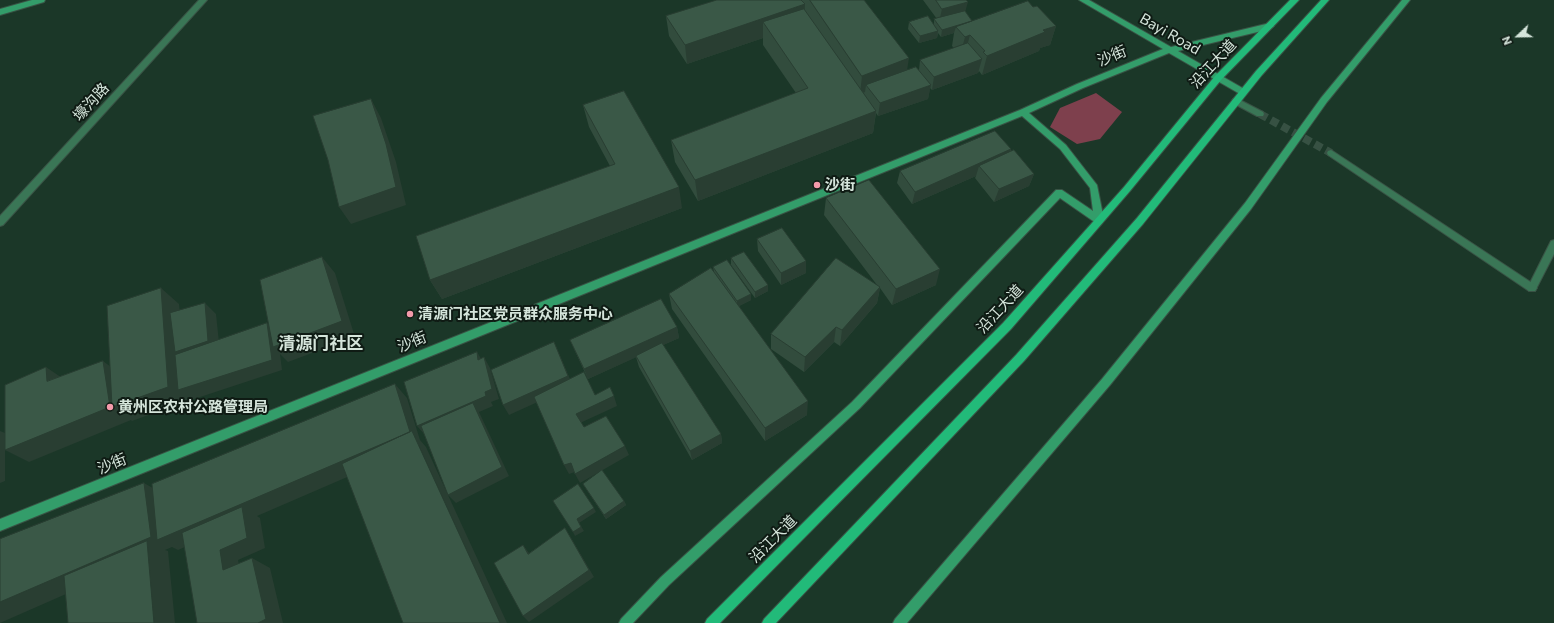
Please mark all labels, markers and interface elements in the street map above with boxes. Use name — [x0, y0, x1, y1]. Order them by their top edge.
street label: Bayi Road — [1137, 9, 1203, 59]
north arrow — [1498, 16, 1538, 56]
text: N — [1499, 34, 1514, 47]
street label: 沿江大道 — [1186, 36, 1240, 92]
street label: 沙街 — [1095, 42, 1129, 70]
street label: 壕沟路 — [69, 79, 113, 125]
place label: 沙街 — [825, 176, 855, 194]
marker: 沙街 — [812, 180, 822, 190]
street label: 沿江大道 — [973, 281, 1027, 337]
place label: 清源门社区党员群众服务中心 — [418, 305, 613, 323]
marker: 清源门社区党员群众服务中心 — [405, 309, 415, 319]
street label: 沙街 — [395, 328, 429, 356]
district label: 清源门社区 — [279, 333, 363, 353]
place label: 黄州区农村公路管理局 — [118, 398, 268, 416]
marker: 黄州区农村公路管理局 — [105, 402, 115, 412]
street label: 沙街 — [95, 450, 129, 478]
street label: 沿江大道 — [745, 511, 801, 567]

